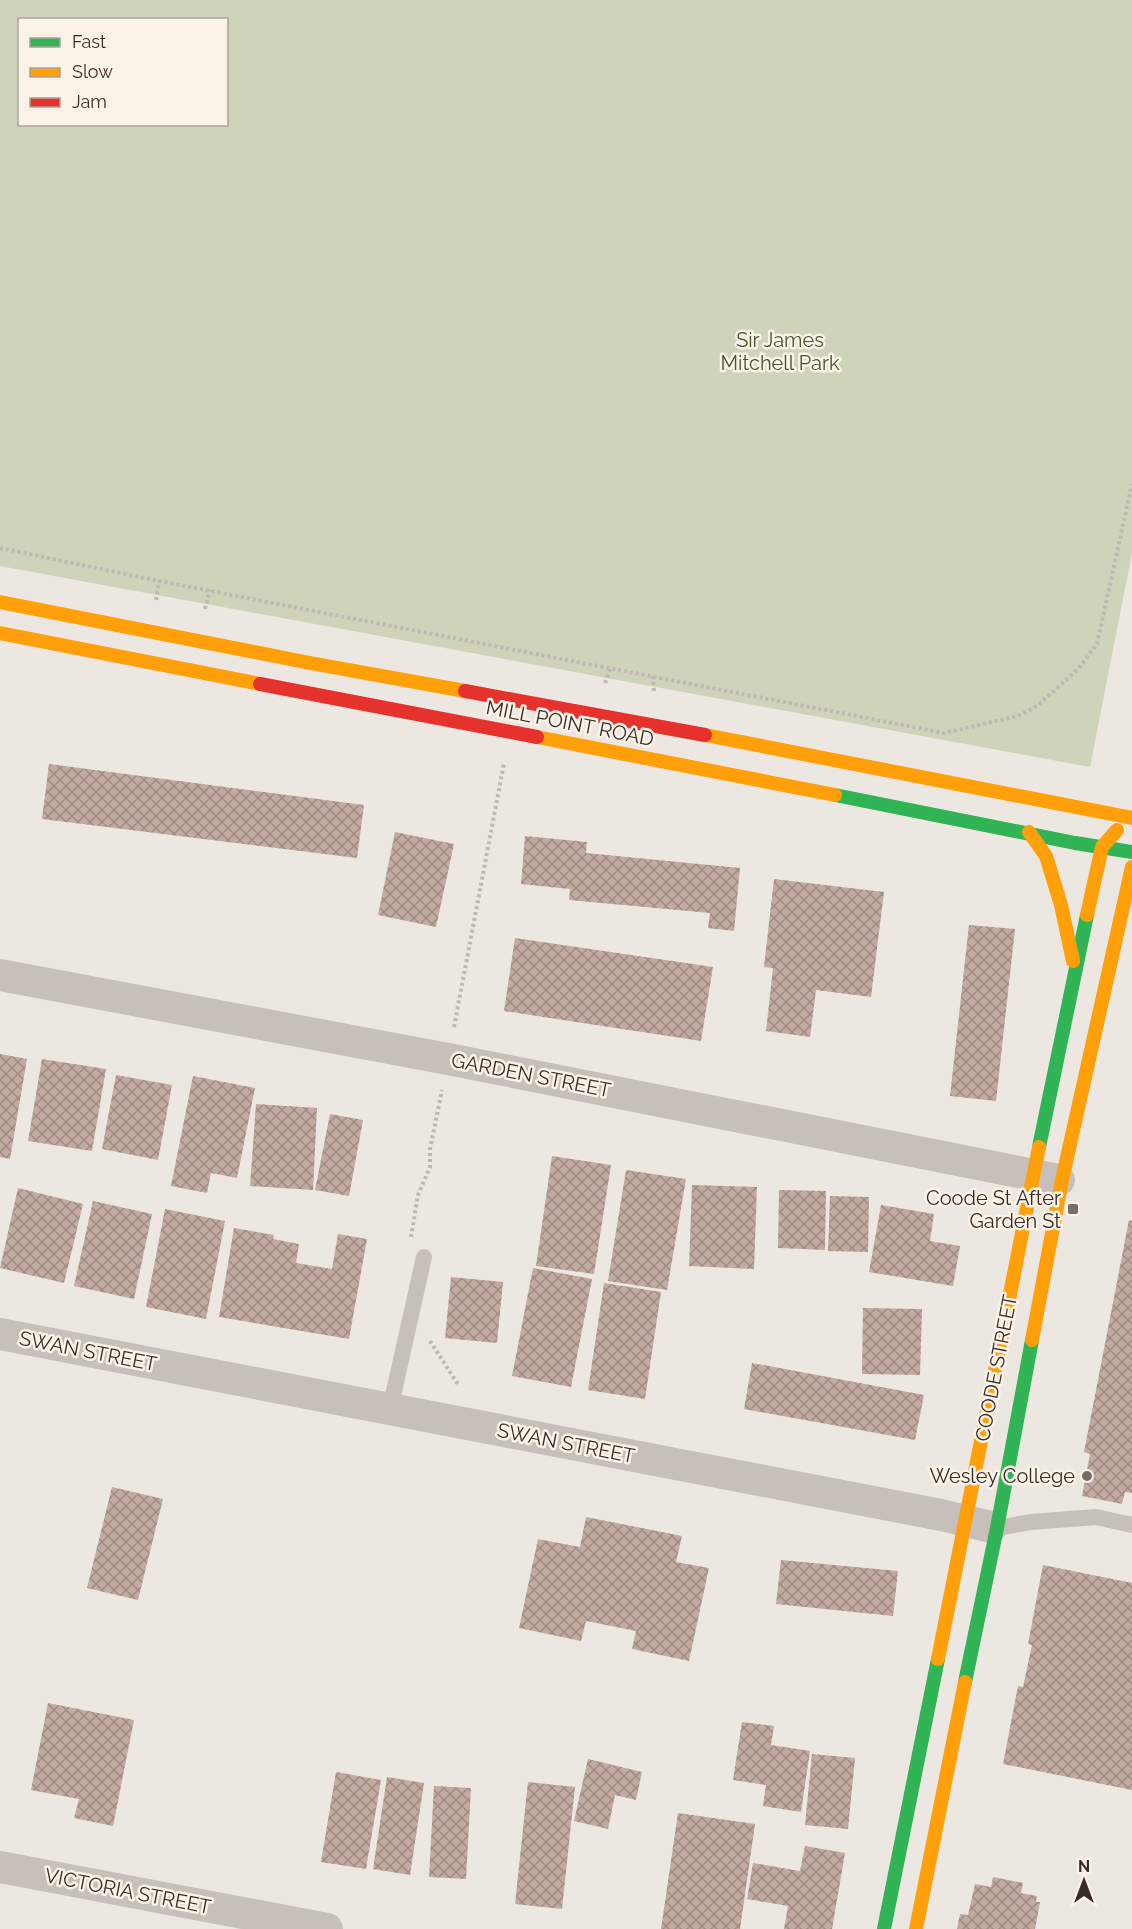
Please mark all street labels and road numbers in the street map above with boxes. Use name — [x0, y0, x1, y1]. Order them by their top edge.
street label: MILL POINT ROAD — [484, 695, 656, 751]
street label: GARDEN STREET — [449, 1048, 613, 1102]
street label: COODE STREET — [970, 1293, 1022, 1443]
street label: SWAN STREET — [17, 1326, 159, 1376]
street label: SWAN STREET — [495, 1418, 637, 1468]
street label: VICTORIA STREET — [43, 1863, 213, 1919]

